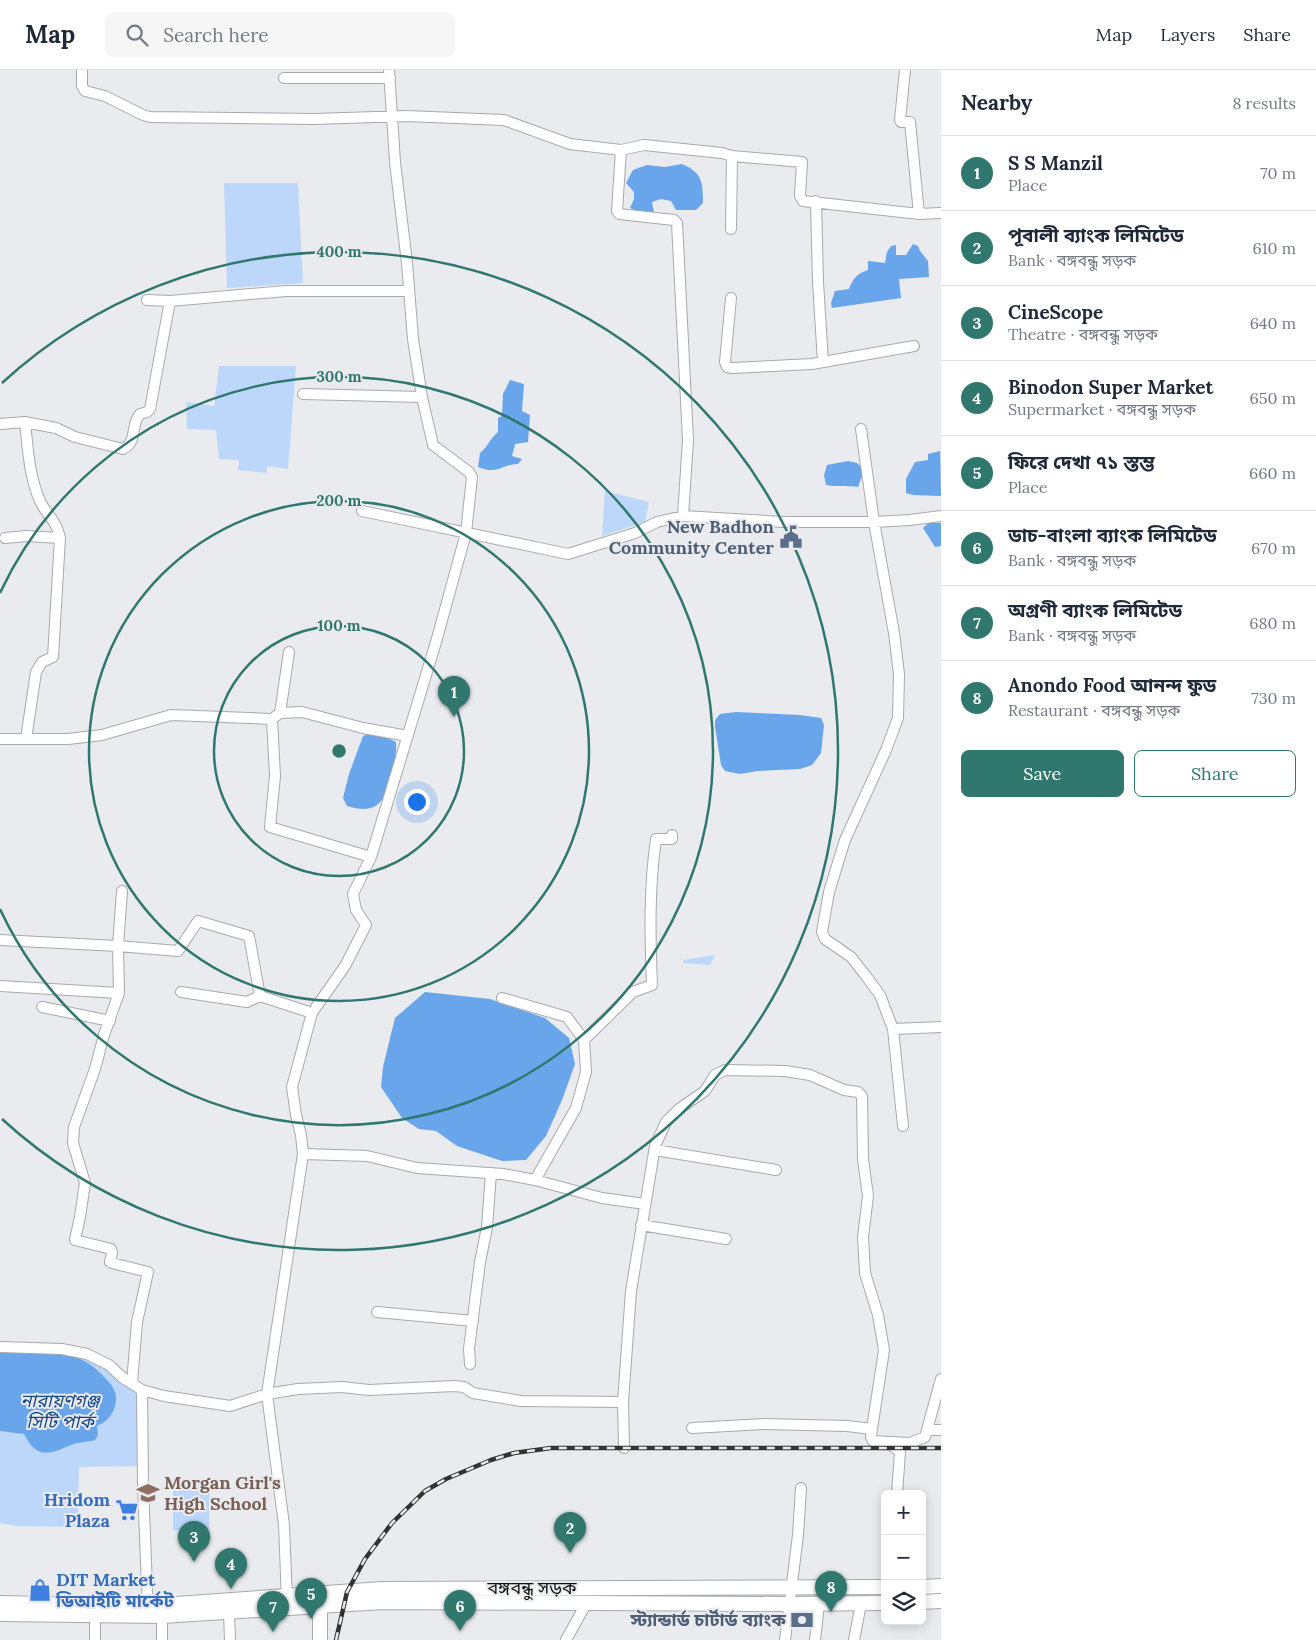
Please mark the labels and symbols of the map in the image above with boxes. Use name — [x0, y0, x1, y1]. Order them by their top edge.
text: 400 m — [316, 242, 362, 261]
text: 300 m — [316, 367, 362, 386]
text: 200 m — [317, 491, 362, 510]
place label: New Badhon Community Center — [609, 515, 775, 559]
public building icon: New Badhon Community Center — [778, 524, 804, 550]
text: 100 m — [318, 616, 361, 635]
pin: 1 — [438, 676, 470, 717]
centre of rings — [330, 742, 348, 760]
your location — [404, 789, 430, 815]
park label: নারায়ণগঞ্জ সিটি পার্ক — [21, 1389, 102, 1433]
place label: Morgan Girl's High School — [164, 1471, 281, 1515]
school or university icon: Morgan Girl's High School — [135, 1480, 161, 1506]
place label: Hridom Plaza — [44, 1488, 111, 1532]
supermarket icon: Hridom Plaza — [114, 1497, 140, 1523]
pin: 2 — [554, 1512, 586, 1553]
pin: 3 — [178, 1521, 210, 1562]
pin: 4 — [215, 1548, 247, 1589]
place label: DIT Market ডিআইটি মার্কেট — [55, 1568, 175, 1612]
pin: 8 — [815, 1571, 847, 1612]
street label: বঙ্গবন্ধু সড়ক — [486, 1576, 577, 1601]
shop icon: DIT Market ডিআইটি মার্কেট — [27, 1577, 53, 1603]
pin: 5 — [295, 1578, 327, 1619]
pin: 6 — [444, 1590, 476, 1631]
pin: 7 — [257, 1591, 289, 1632]
bank icon: স্ট্যান্ডার্ড চার্টার্ড ব্যাংক — [789, 1607, 815, 1633]
place label: স্ট্যান্ডার্ড চার্টার্ড ব্যাংক — [630, 1608, 786, 1631]

